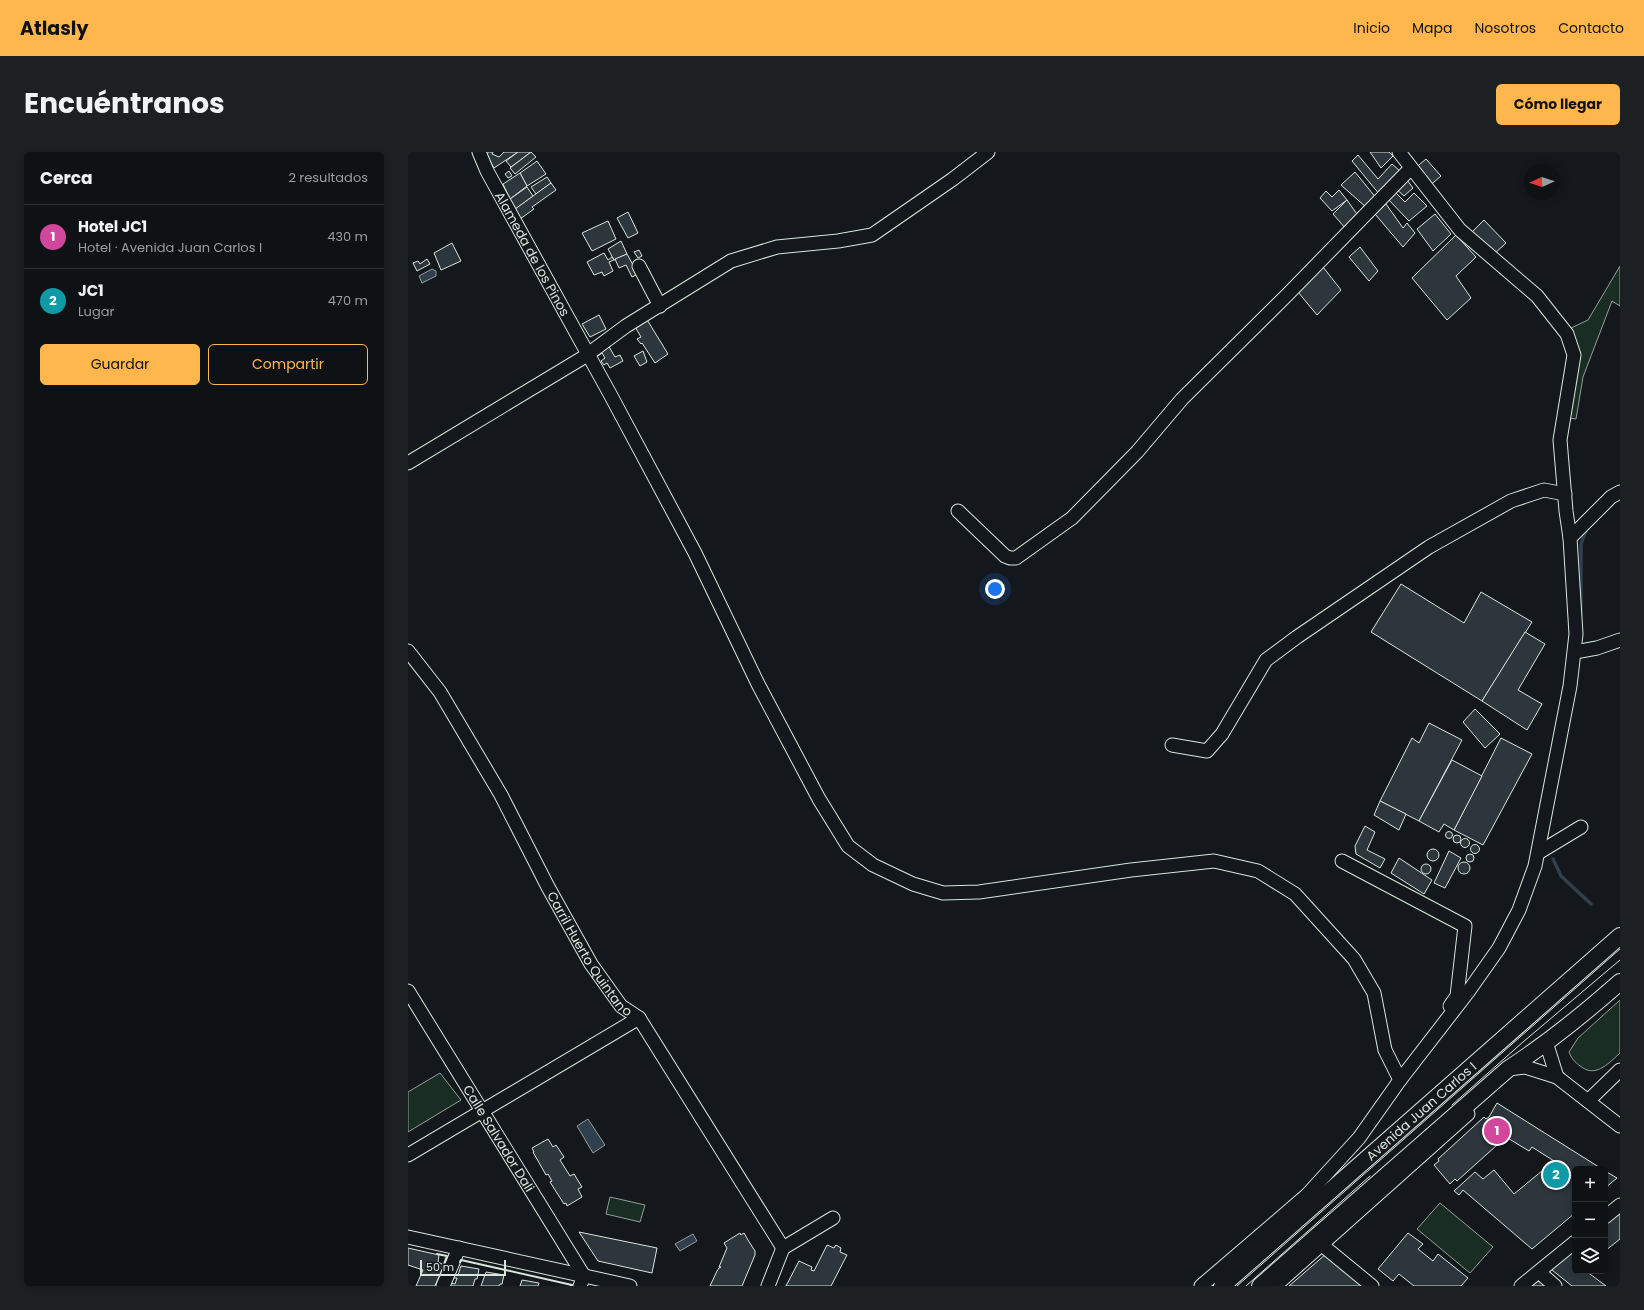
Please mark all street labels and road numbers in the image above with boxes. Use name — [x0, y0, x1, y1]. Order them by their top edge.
street label: Alameda de los Pinos — [491, 188, 575, 320]
street label: Carril Huerto Quintano — [543, 888, 636, 1021]
street label: Avenida Juan Carlos I — [1362, 1057, 1480, 1165]
street label: Calle Salvador Dali — [459, 1081, 539, 1195]

